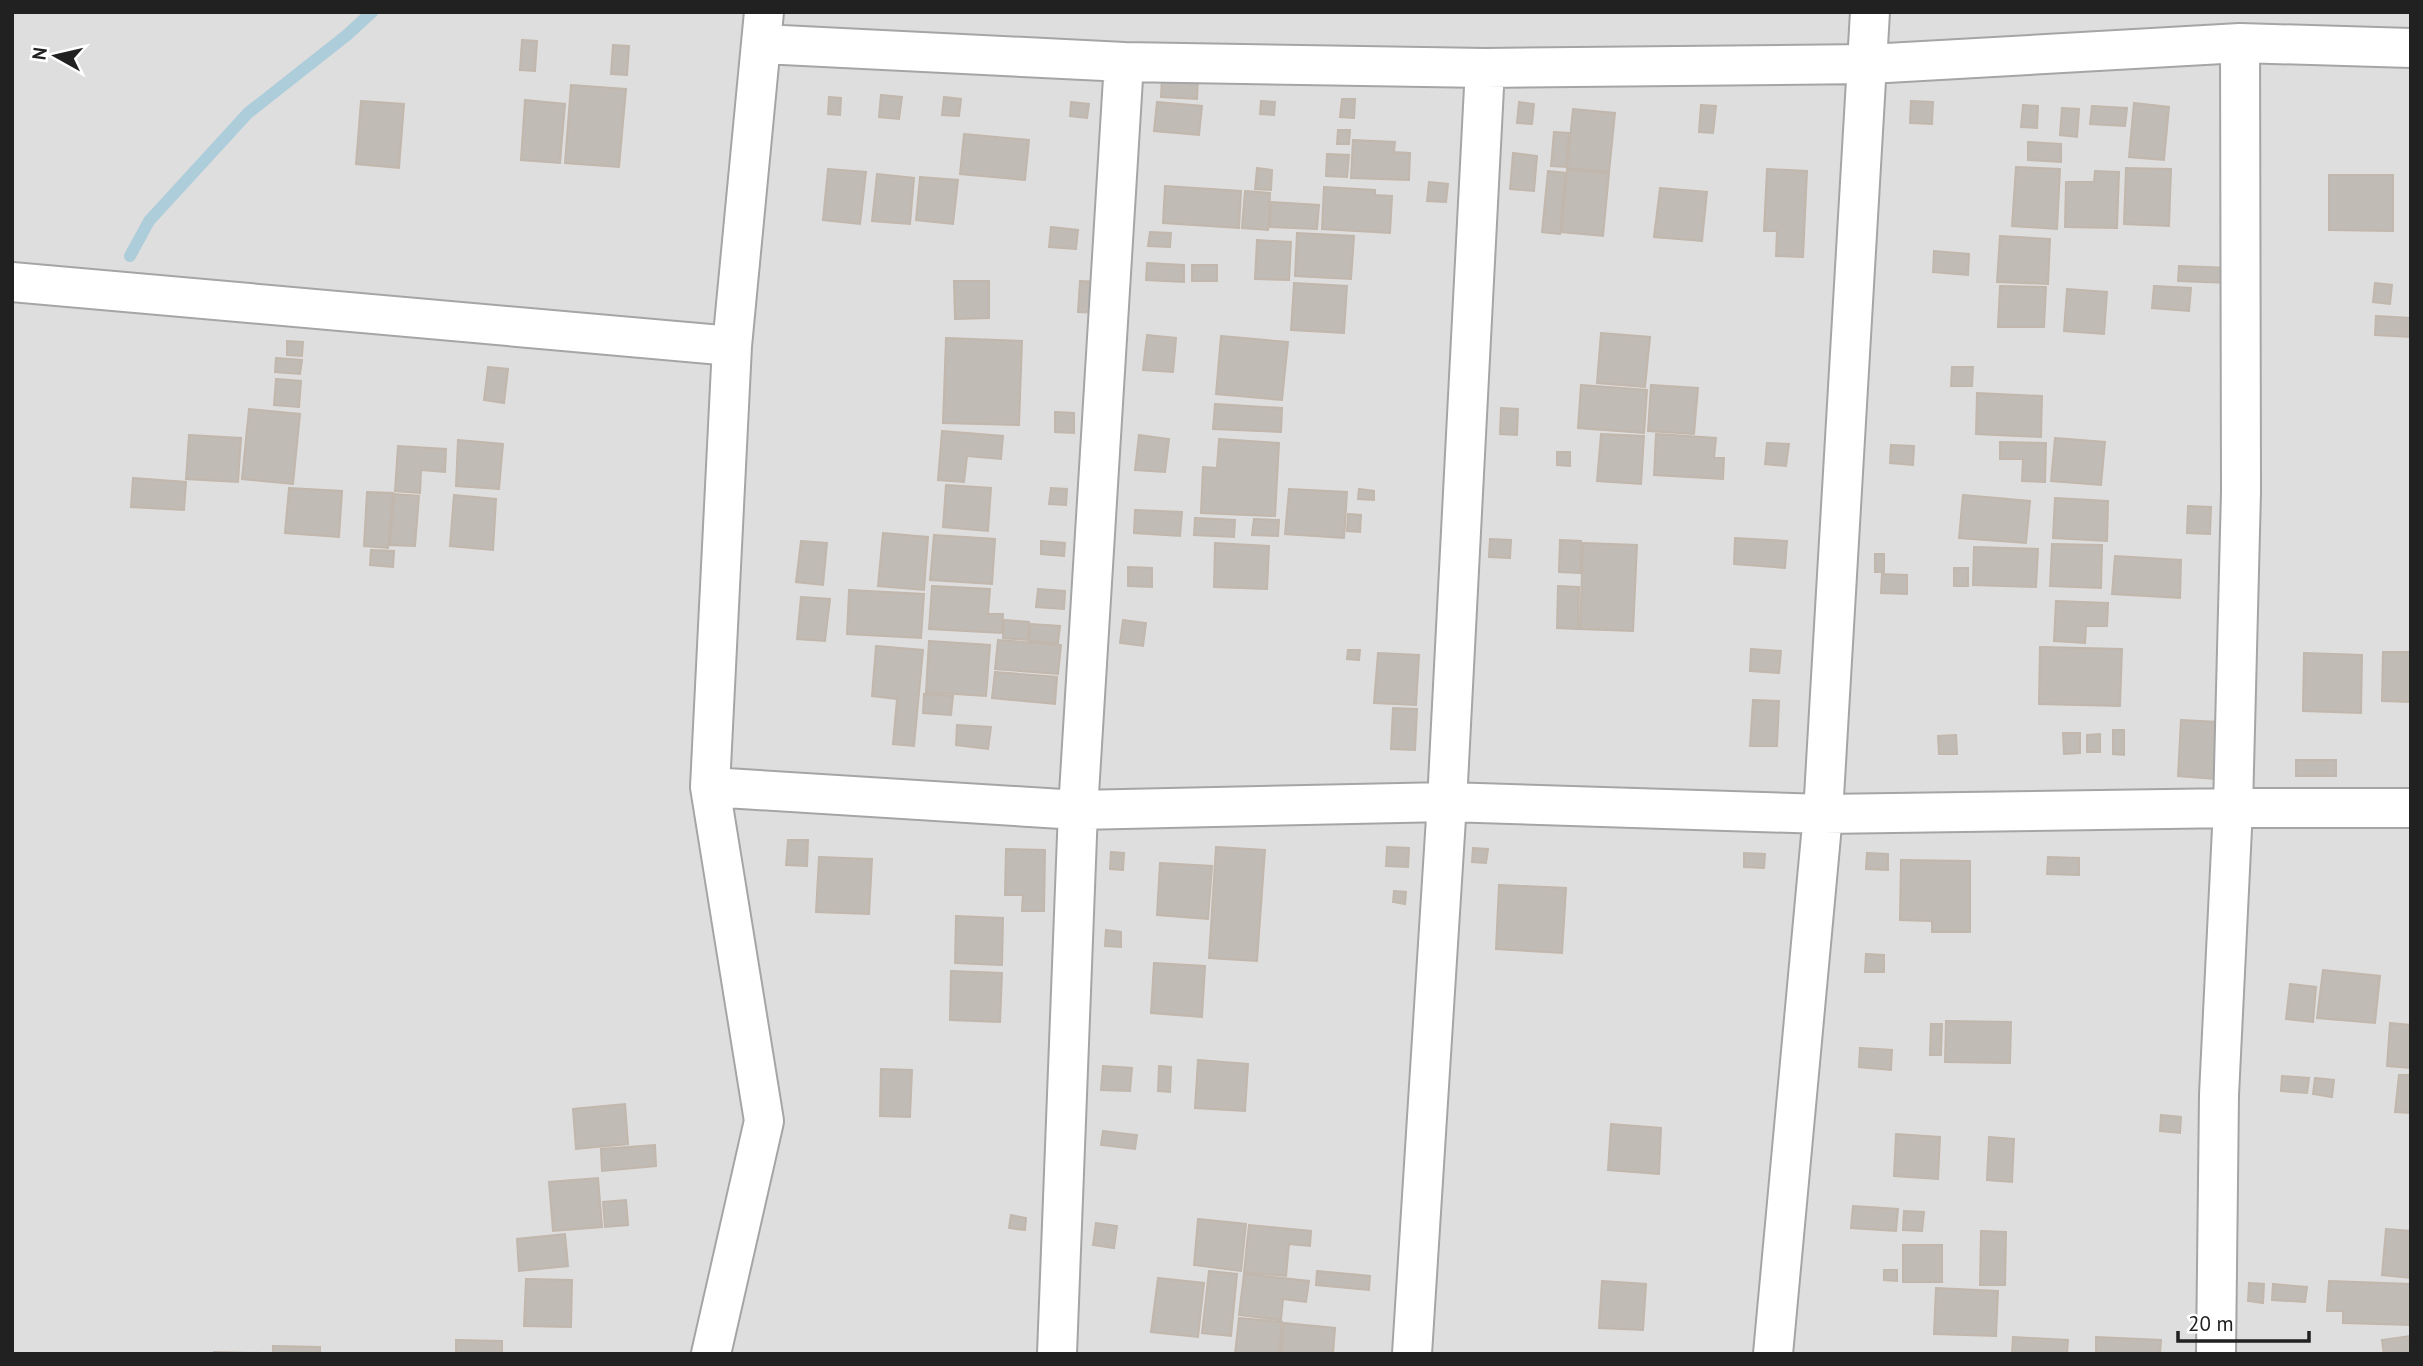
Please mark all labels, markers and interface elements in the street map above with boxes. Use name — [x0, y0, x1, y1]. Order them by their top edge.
north arrow — [21, 21, 91, 91]
text: N — [26, 46, 52, 61]
scale bar — [2178, 1300, 2309, 1344]
text: 20 m — [2188, 1310, 2234, 1337]

